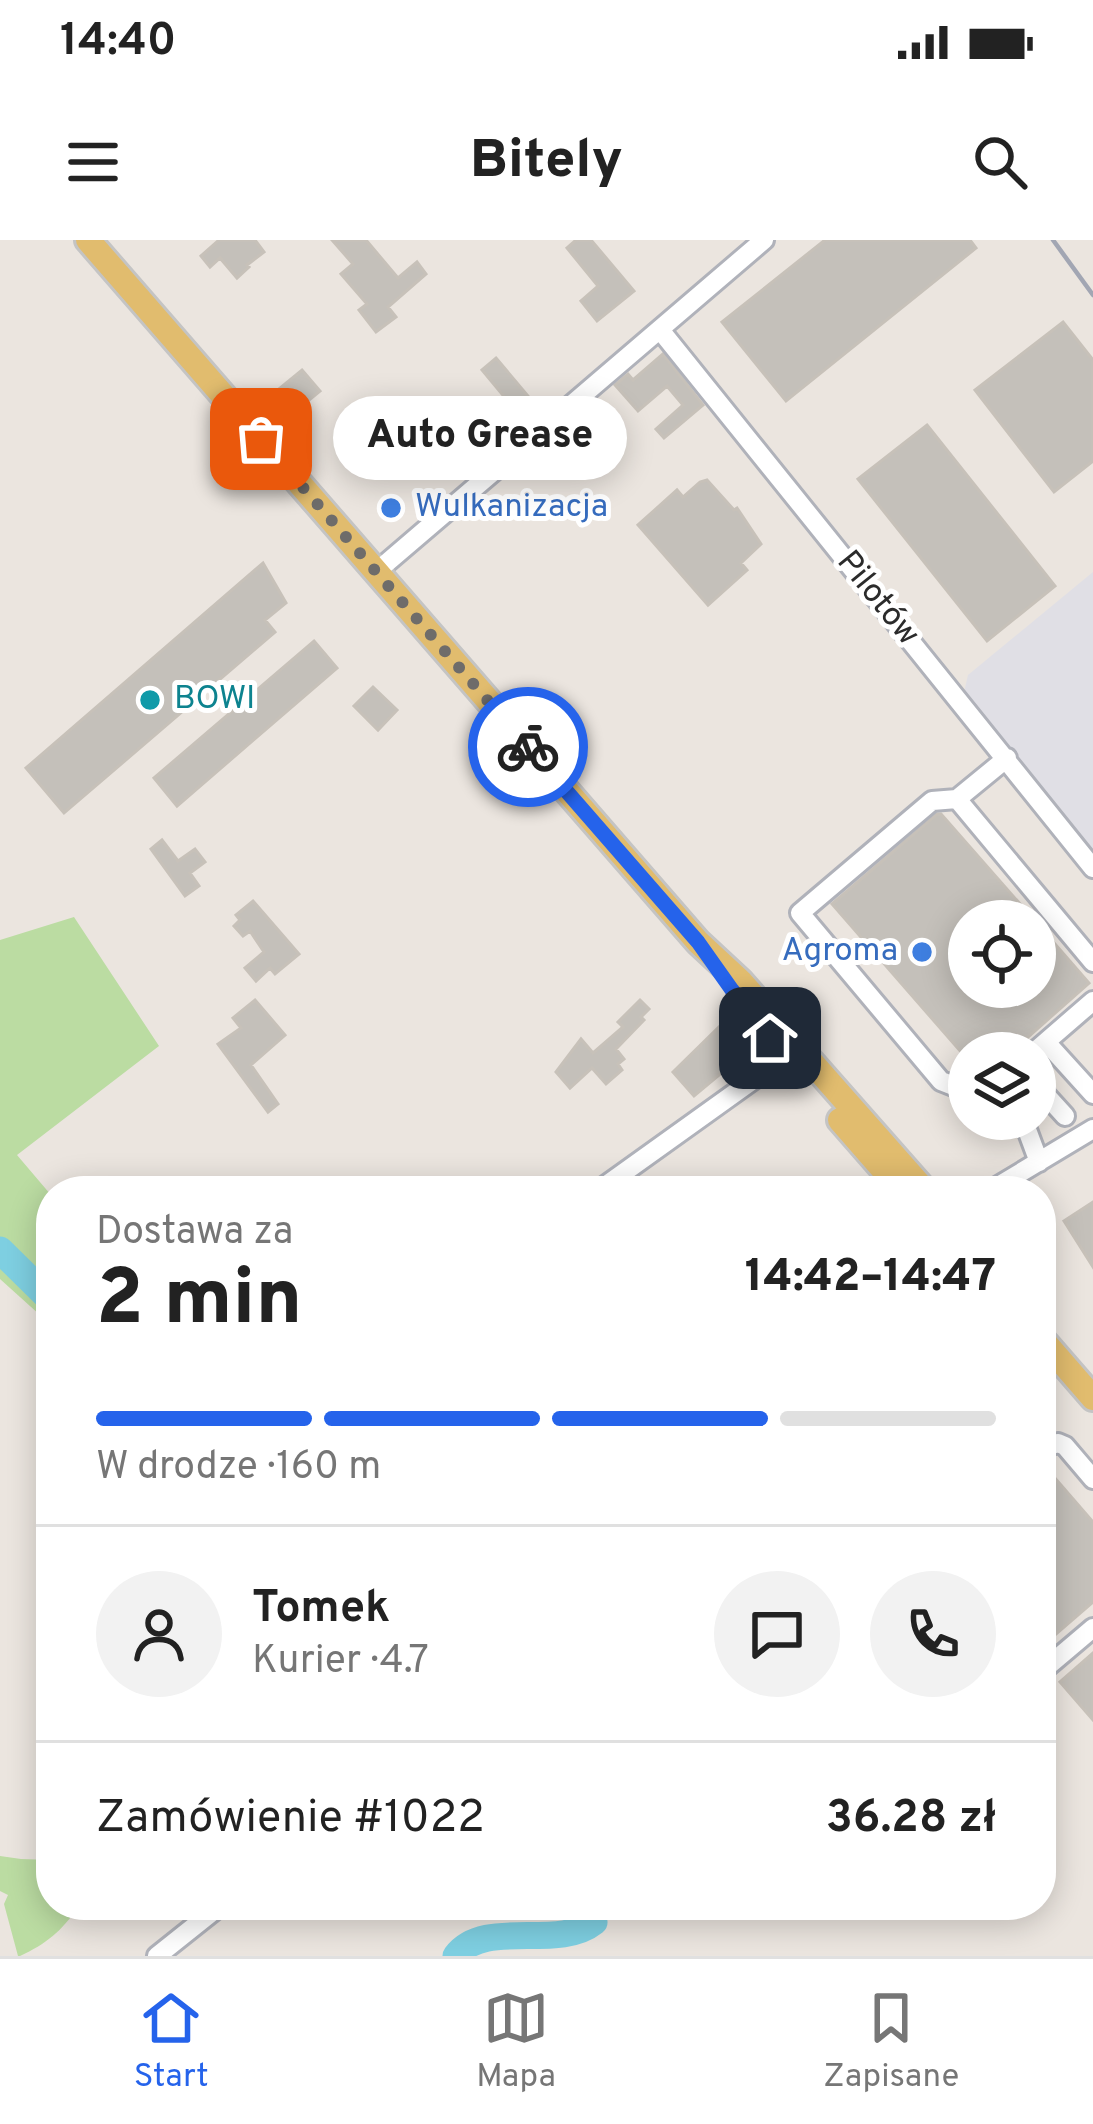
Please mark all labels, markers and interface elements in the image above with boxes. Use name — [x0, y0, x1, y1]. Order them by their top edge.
text: 14:40 — [60, 14, 176, 71]
text: Bitely — [470, 128, 623, 197]
icon: menu — [60, 129, 126, 195]
icon: search — [967, 129, 1033, 195]
pin — [210, 388, 312, 490]
callout: Auto Grease — [333, 397, 627, 481]
icon: bag — [228, 406, 294, 472]
text: Auto Grease — [367, 413, 593, 462]
place label: Wulkanizacja — [415, 487, 608, 529]
marker: Wulkanizacja — [378, 495, 404, 521]
street label: Pilotów — [826, 543, 928, 655]
place label: BOWI — [174, 679, 255, 721]
marker: BOWI — [137, 687, 163, 713]
courier — [468, 687, 588, 807]
icon: bike — [495, 714, 561, 780]
map controls — [948, 900, 1056, 1140]
button: locate — [948, 900, 1056, 1008]
place label: Agroma — [781, 931, 898, 973]
marker: Agroma — [909, 939, 935, 965]
pin — [719, 987, 821, 1089]
icon: home — [737, 1005, 803, 1071]
button: layers — [948, 1032, 1056, 1140]
text: Dostawa za — [96, 1209, 293, 1258]
text: 14:42–14:47 — [745, 1250, 996, 1307]
text: 2 min — [96, 1253, 302, 1352]
text: W drodze · 160 m — [96, 1444, 381, 1493]
button: person — [96, 1571, 222, 1697]
button: chat — [714, 1571, 840, 1697]
button: phone — [870, 1571, 996, 1697]
text: Tomek — [252, 1581, 390, 1638]
text: Kurier · 4.7 — [252, 1638, 429, 1687]
text: Zamówienie #1022 — [96, 1791, 485, 1848]
text: 36.28 zł — [826, 1791, 996, 1848]
tab: Start — [134, 1985, 209, 2099]
tab: Mapa — [476, 1985, 556, 2099]
tab: Zapisane — [823, 1985, 959, 2099]

